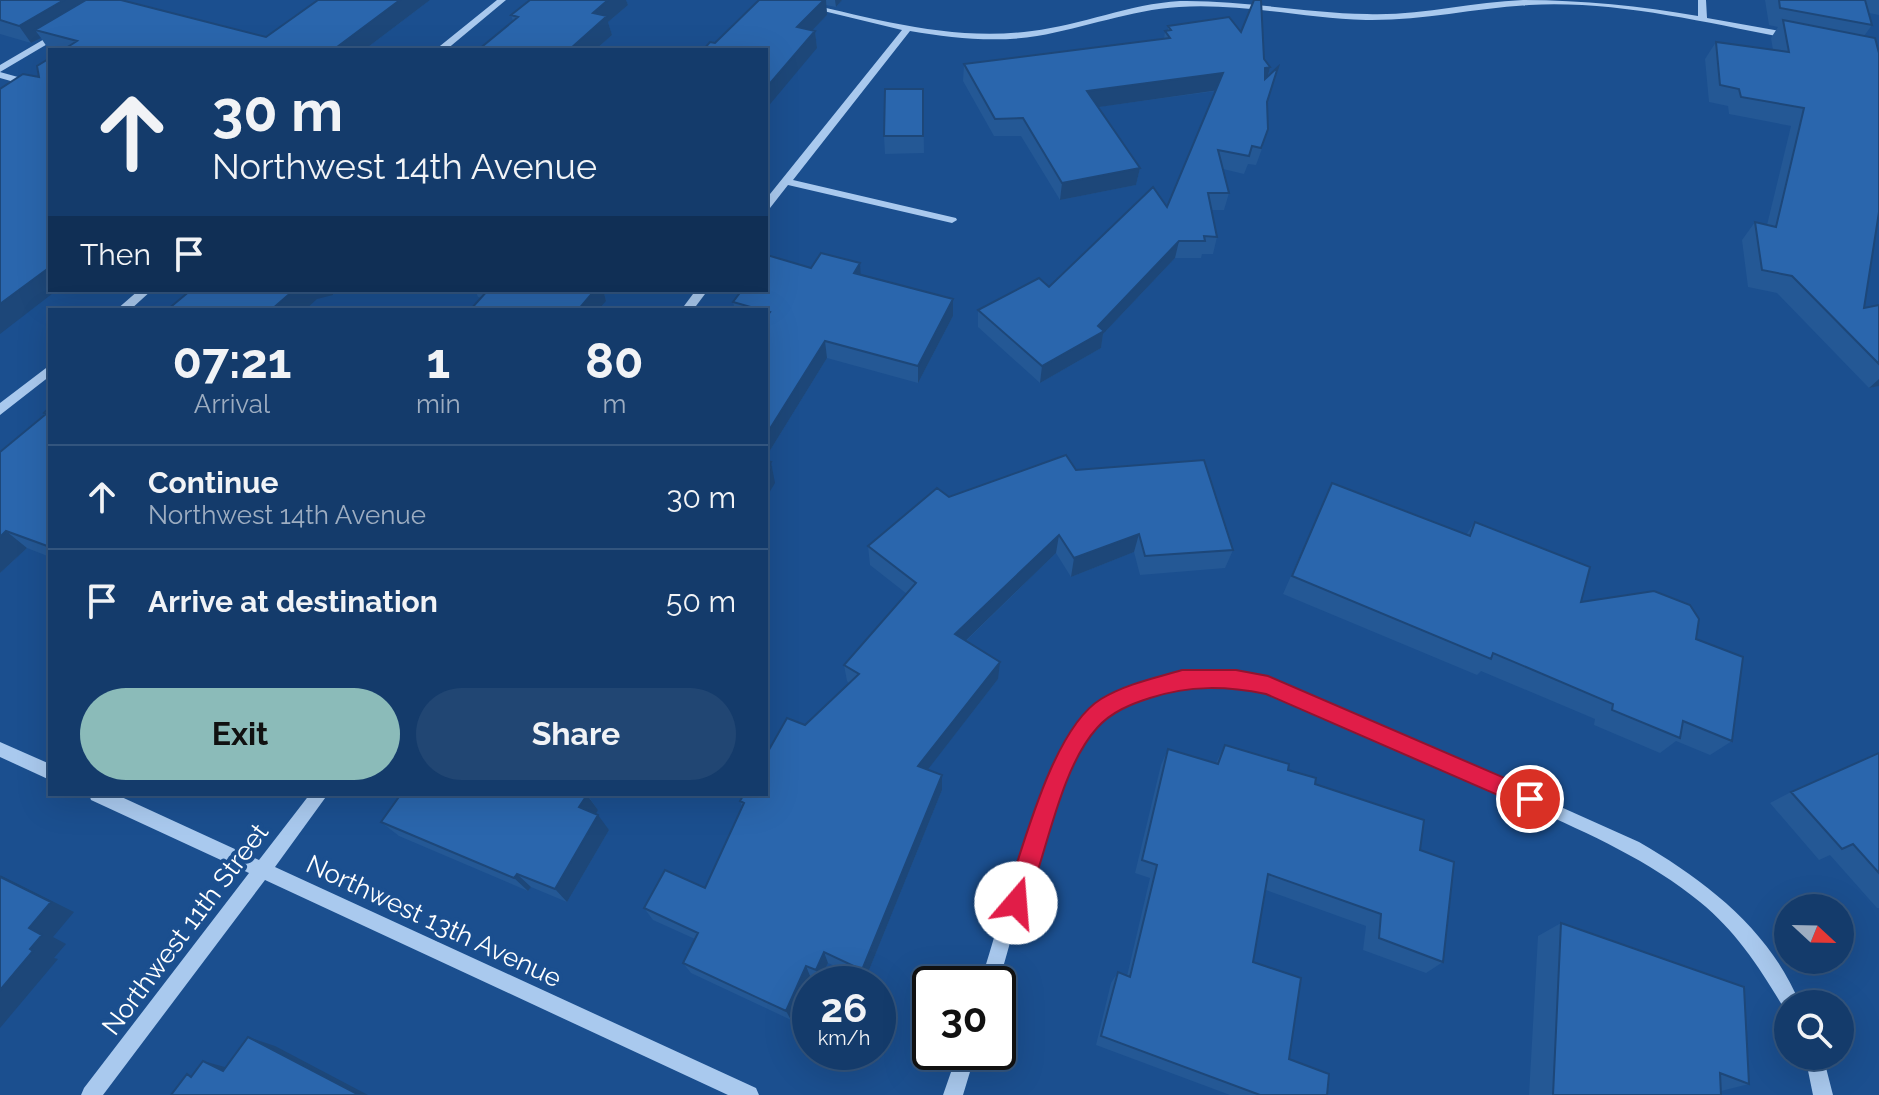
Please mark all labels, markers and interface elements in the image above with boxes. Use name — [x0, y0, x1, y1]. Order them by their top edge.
text: 30 m — [212, 78, 343, 144]
icon: ahead — [80, 80, 184, 184]
text: Northwest 14th Avenue — [212, 145, 597, 187]
icon: arrive — [167, 232, 211, 276]
text: Then — [80, 237, 151, 272]
text: 07:21 — [172, 333, 291, 389]
text: 1 — [426, 333, 450, 389]
text: 80 — [585, 333, 644, 389]
text: Arrival — [194, 389, 270, 419]
text: min — [416, 389, 461, 419]
text: m — [602, 389, 626, 419]
text: Continue — [148, 465, 279, 500]
icon: ahead — [80, 475, 124, 519]
text: 30 m — [666, 480, 736, 515]
text: Northwest 14th Avenue — [148, 500, 426, 530]
icon: arrive — [80, 579, 124, 623]
text: Arrive at destination — [148, 584, 438, 619]
text: 50 m — [666, 584, 736, 619]
button: Exit — [80, 688, 400, 780]
button: Share — [416, 688, 736, 780]
pin — [1496, 765, 1564, 833]
icon: arrive — [1508, 777, 1552, 821]
street label: Northwest 11th Street — [96, 817, 274, 1041]
street label: Northwest 13th Avenue — [302, 849, 566, 993]
position arrow — [974, 861, 1058, 945]
north arrow — [1774, 894, 1854, 974]
map controls — [1774, 894, 1854, 1070]
speed limit sign: 30 — [912, 966, 1016, 1070]
text: 26 — [821, 984, 867, 1031]
button: search — [1774, 990, 1854, 1070]
text: km/h — [818, 1026, 870, 1050]

